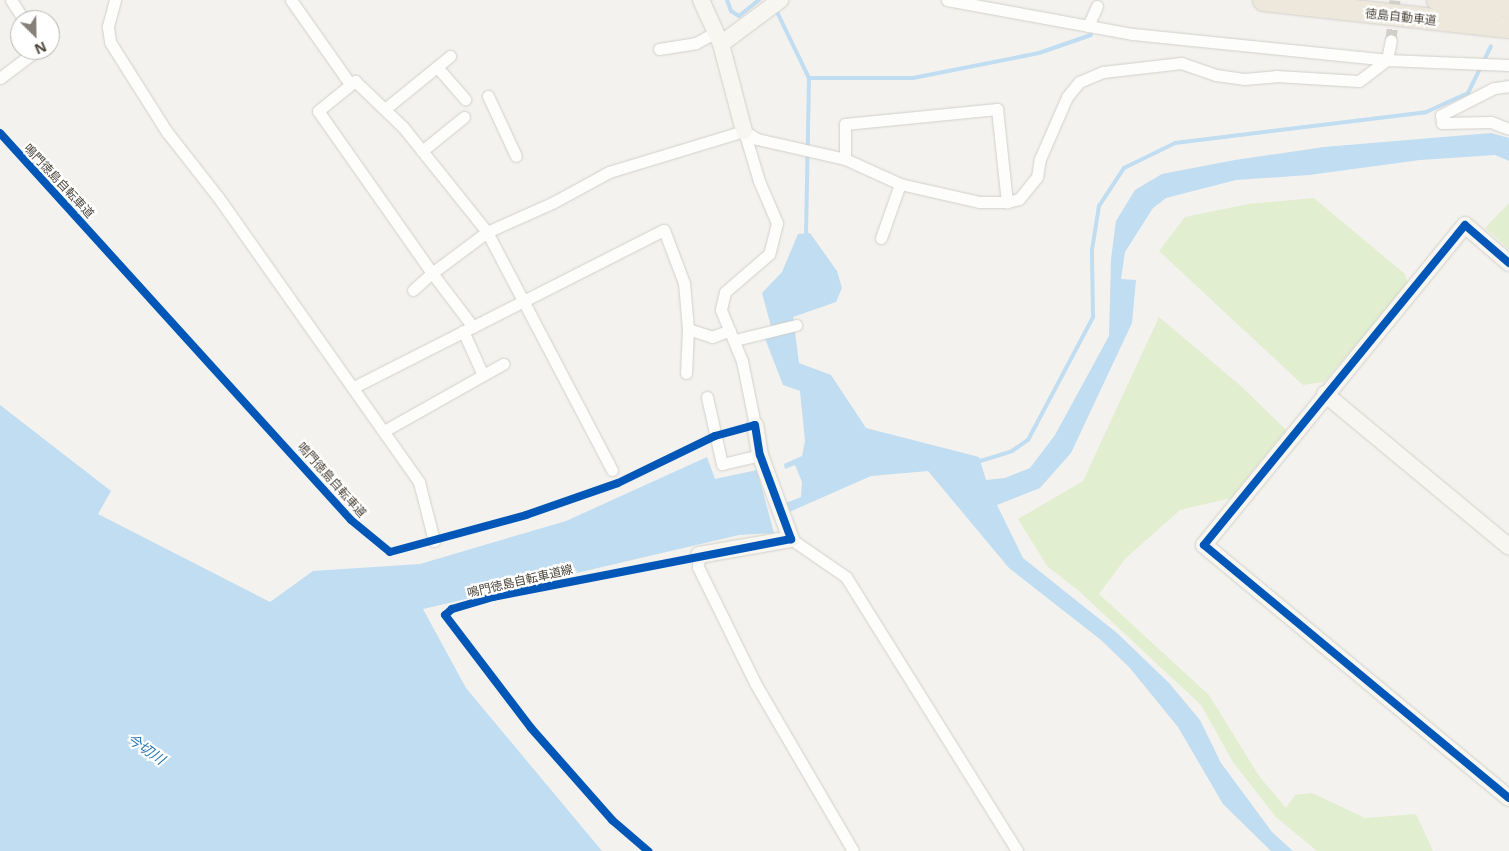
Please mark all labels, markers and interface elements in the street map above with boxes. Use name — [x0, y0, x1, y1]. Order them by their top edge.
street label: 徳島自動車道 — [1364, 6, 1438, 28]
north arrow — [10, 10, 60, 60]
text: N — [32, 37, 50, 59]
street label: 鳴門徳島自転車道 — [21, 141, 97, 221]
street label: 鳴門徳島自転車道 — [295, 440, 369, 520]
street label: 鳴門徳島自転車道線 — [466, 562, 574, 600]
water label: 今切川 — [124, 730, 168, 768]

